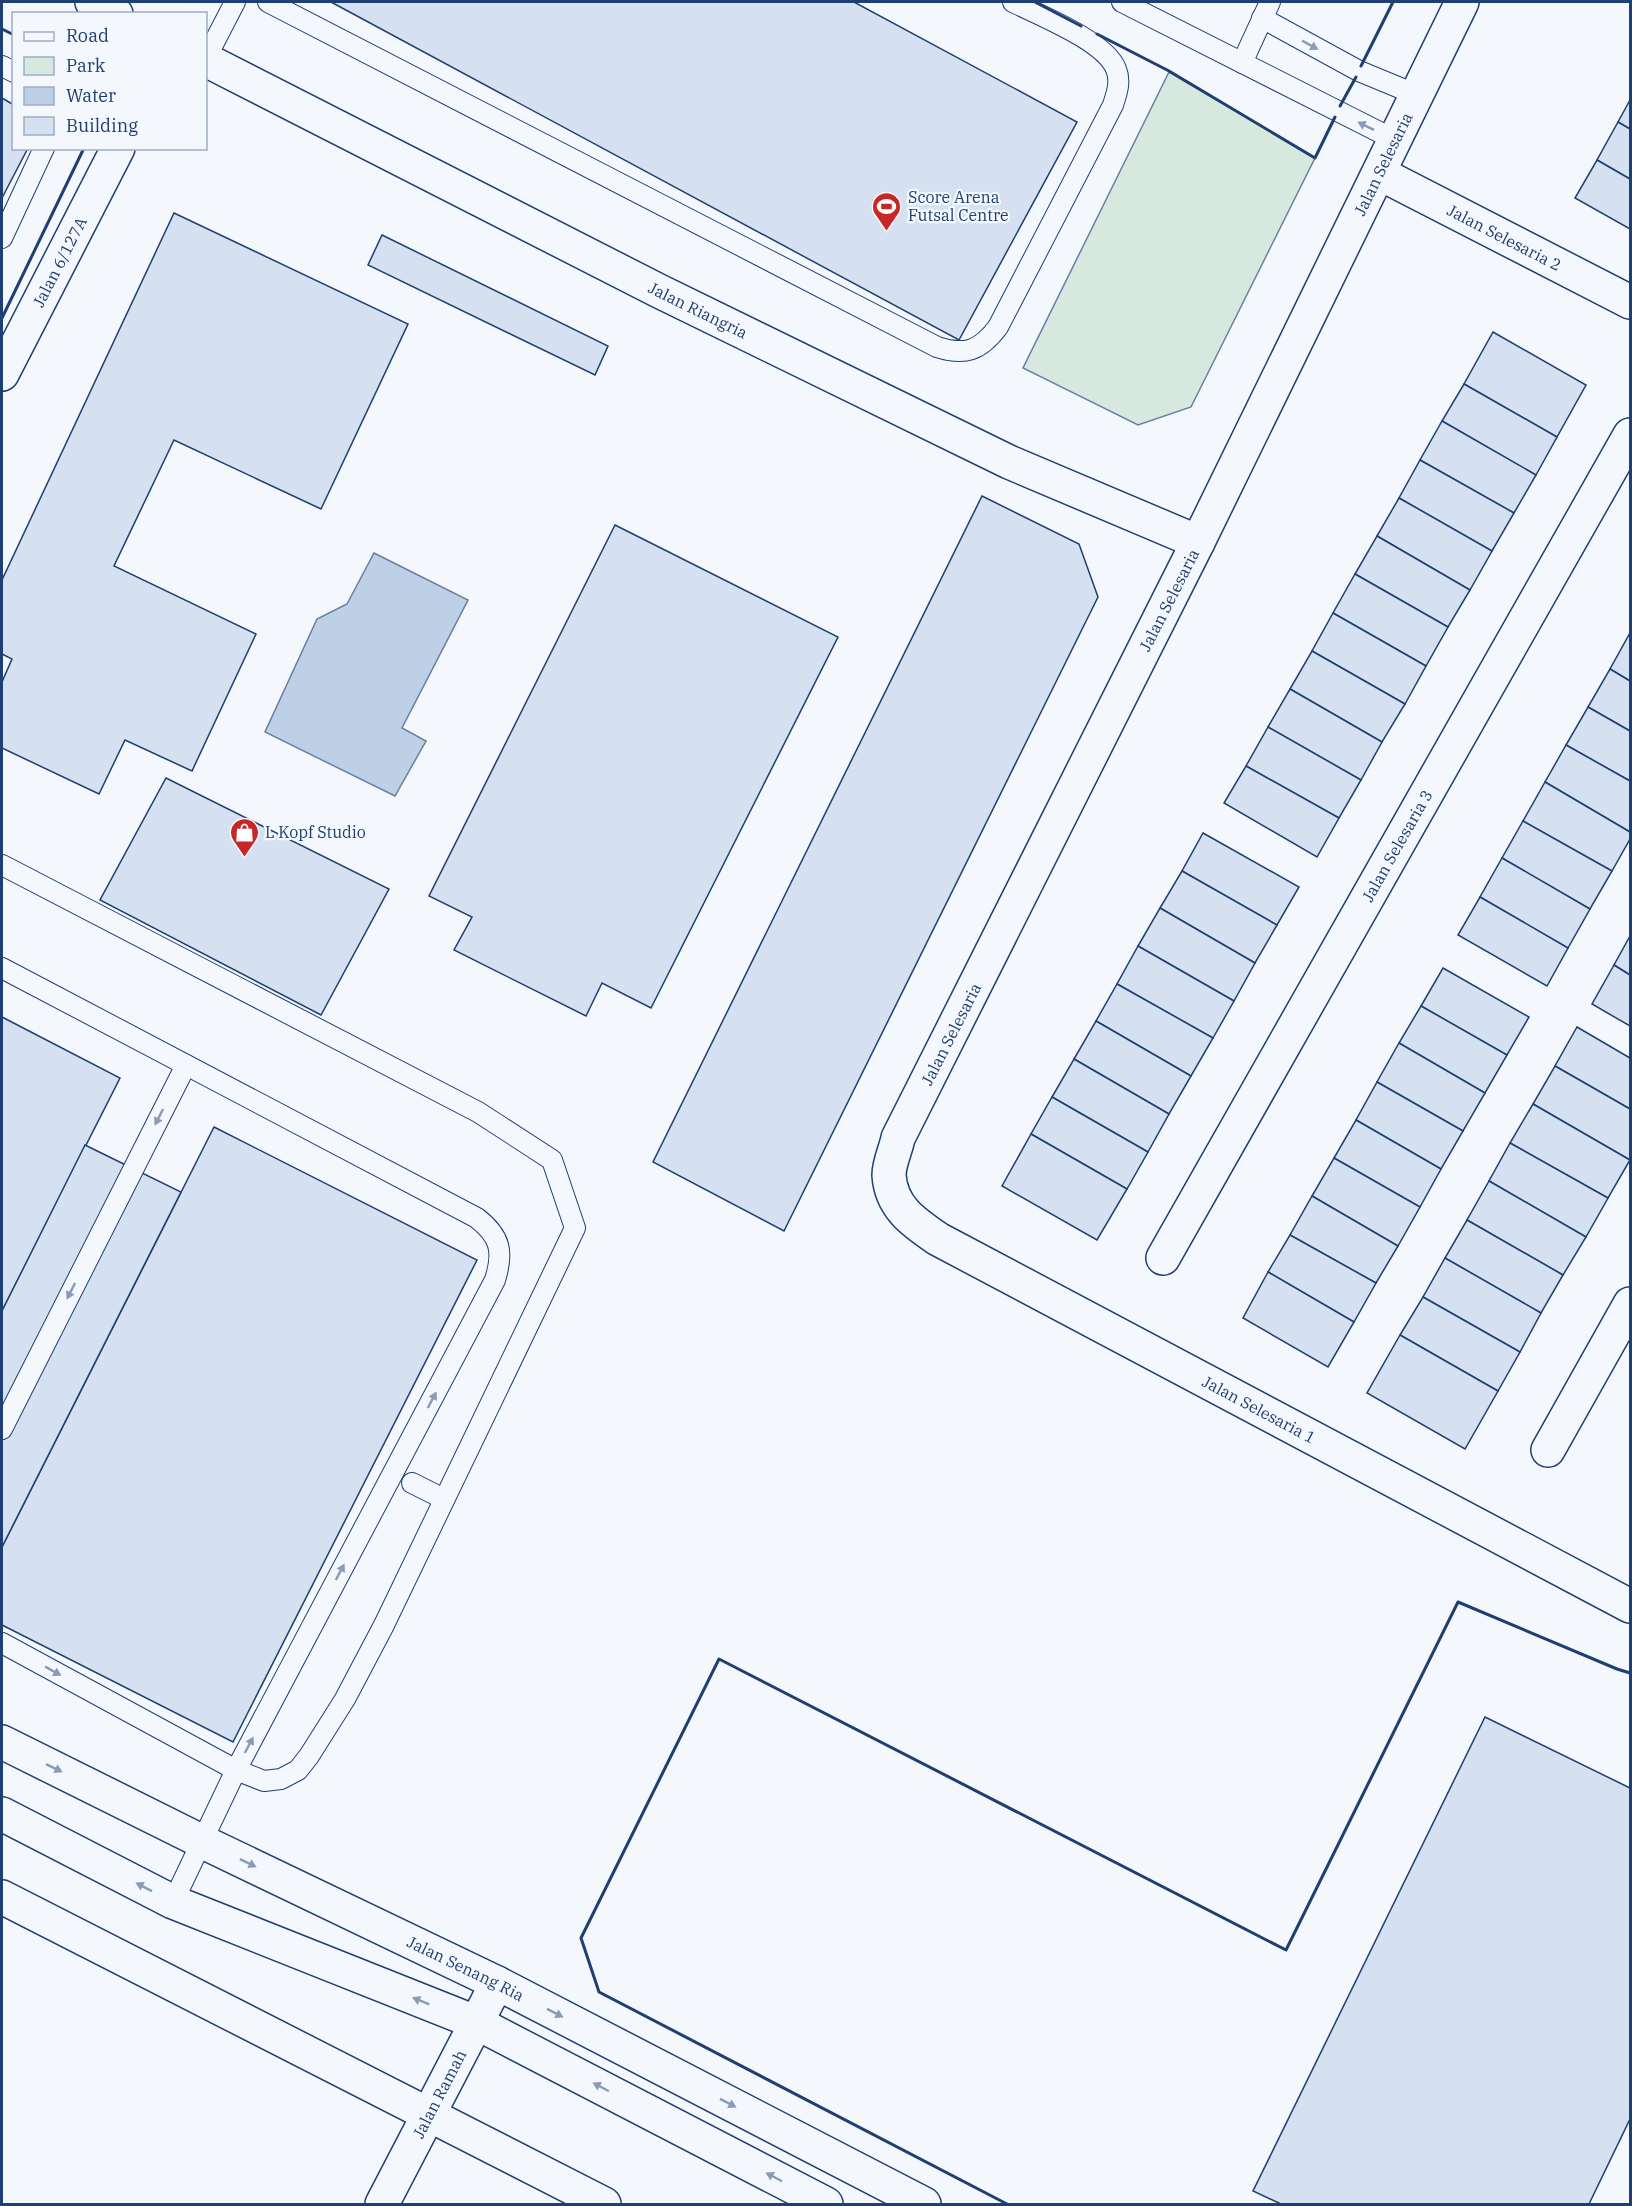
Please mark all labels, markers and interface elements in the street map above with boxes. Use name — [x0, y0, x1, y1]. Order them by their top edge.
legend — [12, 12, 207, 150]
text: Road — [66, 24, 109, 47]
one-way arrow — [1302, 40, 1319, 50]
text: Park — [66, 54, 106, 77]
text: Water — [66, 84, 116, 107]
street label: Jalan Selesaria — [1349, 109, 1417, 219]
text: Building — [66, 114, 138, 137]
one-way arrow — [1357, 121, 1374, 130]
place label: Score Arena Futsal Centre — [908, 187, 1009, 225]
sports icon: Score Arena Futsal Centre — [871, 190, 903, 232]
street label: Jalan Selesaria 2 — [1444, 200, 1565, 275]
street label: Jalan 6/127A — [28, 213, 91, 310]
street label: Jalan Riangria — [645, 277, 751, 343]
street label: Jalan Selesaria — [1135, 545, 1203, 655]
street label: Jalan Selesaria 3 — [1357, 786, 1437, 905]
shop icon: L Kopf Studio — [228, 816, 260, 858]
place label: L Kopf Studio — [265, 822, 366, 842]
street label: Jalan Selesaria — [917, 979, 985, 1089]
one-way arrow — [155, 1109, 164, 1126]
one-way arrow — [67, 1283, 76, 1300]
street label: Jalan Selesaria 1 — [1199, 1371, 1319, 1448]
one-way arrow — [427, 1391, 437, 1408]
one-way arrow — [335, 1563, 345, 1581]
one-way arrow — [45, 1666, 62, 1676]
one-way arrow — [244, 1736, 254, 1753]
one-way arrow — [45, 1762, 63, 1772]
one-way arrow — [239, 1859, 256, 1868]
one-way arrow — [135, 1882, 152, 1891]
street label: Jalan Senang Ria — [404, 1931, 528, 2005]
one-way arrow — [412, 1996, 430, 2005]
one-way arrow — [547, 2008, 564, 2018]
street label: Jalan Ramah — [408, 2046, 471, 2142]
one-way arrow — [593, 2082, 610, 2092]
one-way arrow — [720, 2098, 737, 2108]
one-way arrow — [766, 2173, 783, 2182]

